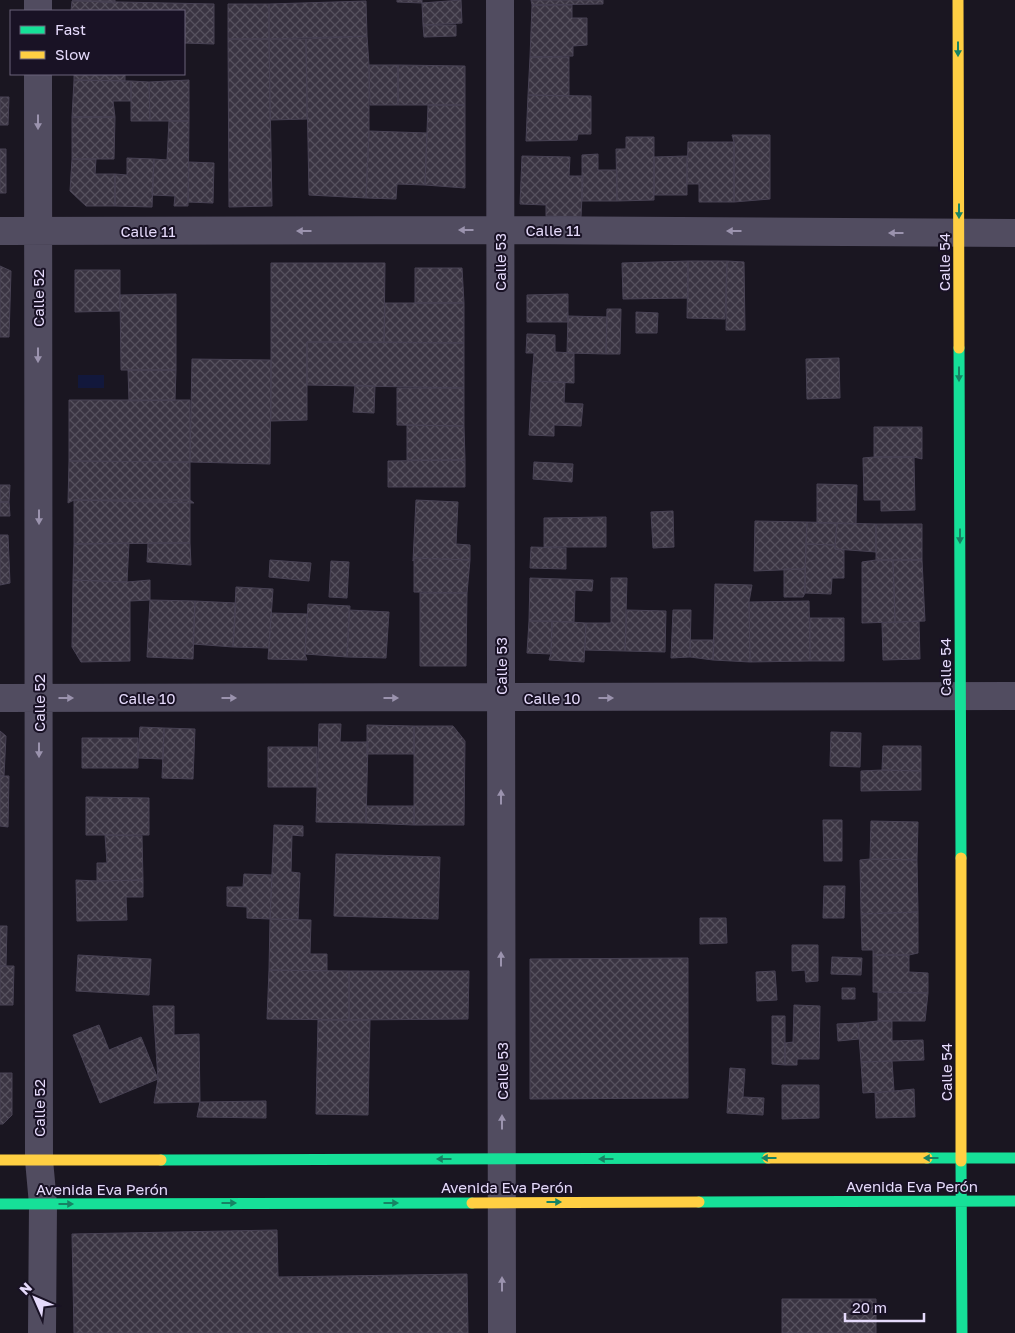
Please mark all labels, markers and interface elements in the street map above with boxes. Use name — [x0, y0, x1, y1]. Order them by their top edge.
legend — [10, 10, 185, 75]
text: Fast — [55, 20, 86, 38]
one-way arrow — [954, 41, 962, 57]
text: Slow — [55, 45, 90, 63]
one-way arrow — [34, 115, 42, 131]
one-way arrow — [955, 203, 963, 219]
street label: Calle 11 — [525, 221, 581, 239]
street label: Calle 11 — [120, 222, 176, 240]
one-way arrow — [458, 226, 474, 234]
one-way arrow — [296, 227, 312, 235]
one-way arrow — [726, 227, 742, 235]
one-way arrow — [888, 229, 904, 237]
street label: Calle 53 — [491, 233, 509, 291]
street label: Calle 54 — [935, 233, 953, 291]
street label: Calle 52 — [29, 269, 47, 327]
one-way arrow — [34, 347, 42, 363]
one-way arrow — [955, 366, 963, 382]
one-way arrow — [35, 510, 43, 526]
one-way arrow — [956, 528, 964, 544]
street label: Calle 53 — [492, 637, 510, 695]
street label: Calle 54 — [936, 638, 954, 696]
street label: Calle 52 — [30, 674, 48, 732]
street label: Calle 10 — [118, 689, 176, 707]
street label: Calle 10 — [523, 689, 581, 707]
one-way arrow — [58, 694, 74, 702]
one-way arrow — [221, 694, 237, 702]
one-way arrow — [383, 694, 399, 702]
one-way arrow — [598, 694, 614, 702]
one-way arrow — [35, 742, 43, 758]
one-way arrow — [497, 789, 505, 805]
one-way arrow — [497, 951, 505, 967]
street label: Calle 53 — [493, 1042, 511, 1100]
street label: Calle 54 — [937, 1043, 955, 1101]
street label: Calle 52 — [30, 1079, 48, 1137]
one-way arrow — [498, 1114, 506, 1130]
one-way arrow — [761, 1154, 777, 1162]
one-way arrow — [923, 1154, 939, 1162]
one-way arrow — [436, 1155, 452, 1163]
one-way arrow — [598, 1155, 614, 1163]
street label: Avenida Eva Perón — [846, 1177, 978, 1195]
street label: Avenida Eva Perón — [441, 1178, 573, 1196]
street label: Avenida Eva Perón — [36, 1180, 168, 1198]
one-way arrow — [546, 1198, 562, 1206]
one-way arrow — [221, 1199, 237, 1207]
one-way arrow — [383, 1199, 399, 1207]
one-way arrow — [58, 1200, 74, 1208]
north arrow — [10, 1273, 60, 1323]
one-way arrow — [498, 1276, 506, 1292]
text: N — [16, 1279, 35, 1298]
scale bar — [845, 1290, 924, 1322]
text: 20 m — [852, 1298, 887, 1316]

